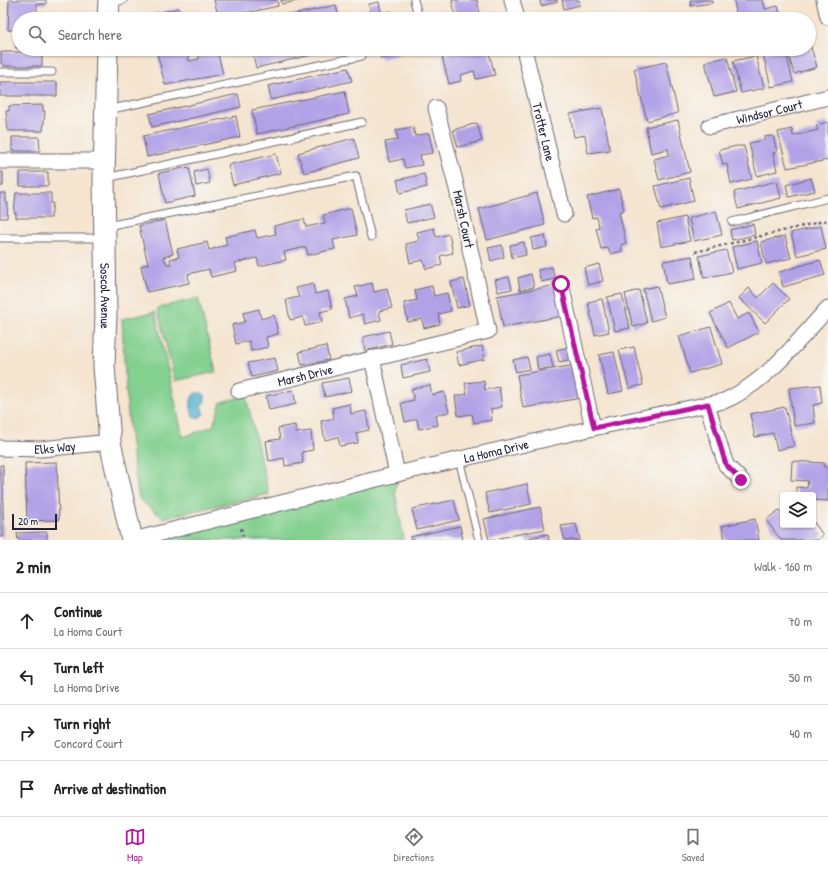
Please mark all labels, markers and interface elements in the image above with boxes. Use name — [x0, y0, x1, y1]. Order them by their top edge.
search box — [12, 12, 816, 56]
icon: search — [26, 23, 48, 45]
text: Search here — [58, 24, 122, 45]
street label: Windsor Court — [734, 95, 805, 128]
street label: Trotter Lane — [528, 101, 560, 163]
street label: Marsh Court — [449, 189, 479, 250]
street label: Soscol Avenue — [96, 263, 115, 329]
route start — [552, 275, 570, 293]
street label: Marsh Drive — [276, 360, 334, 390]
street label: La Homa Drive — [462, 434, 530, 467]
street label: Elks Way — [34, 437, 77, 458]
route end — [732, 471, 750, 489]
map controls — [780, 492, 816, 528]
button: layers — [780, 492, 816, 528]
scale bar — [12, 512, 57, 531]
text: 20 m — [18, 514, 38, 528]
text: 2 min — [16, 555, 51, 578]
text: Walk · 160 m — [754, 557, 812, 575]
text: Continue — [54, 601, 102, 622]
icon: ahead — [16, 610, 38, 632]
text: 70 m — [788, 612, 812, 630]
text: La Homa Court — [54, 622, 122, 640]
text: Turn left — [54, 657, 104, 678]
icon: left — [16, 666, 38, 688]
text: 50 m — [789, 668, 812, 686]
text: La Homa Drive — [54, 678, 120, 696]
text: Turn right — [54, 713, 110, 734]
icon: right — [16, 722, 38, 744]
text: 40 m — [789, 724, 812, 742]
text: Concord Court — [54, 734, 123, 752]
icon: arrive — [16, 778, 38, 800]
text: Arrive at destination — [54, 778, 166, 799]
tab: Map — [124, 826, 146, 864]
tab: Directions — [394, 826, 434, 864]
tab: Saved — [682, 826, 704, 864]

